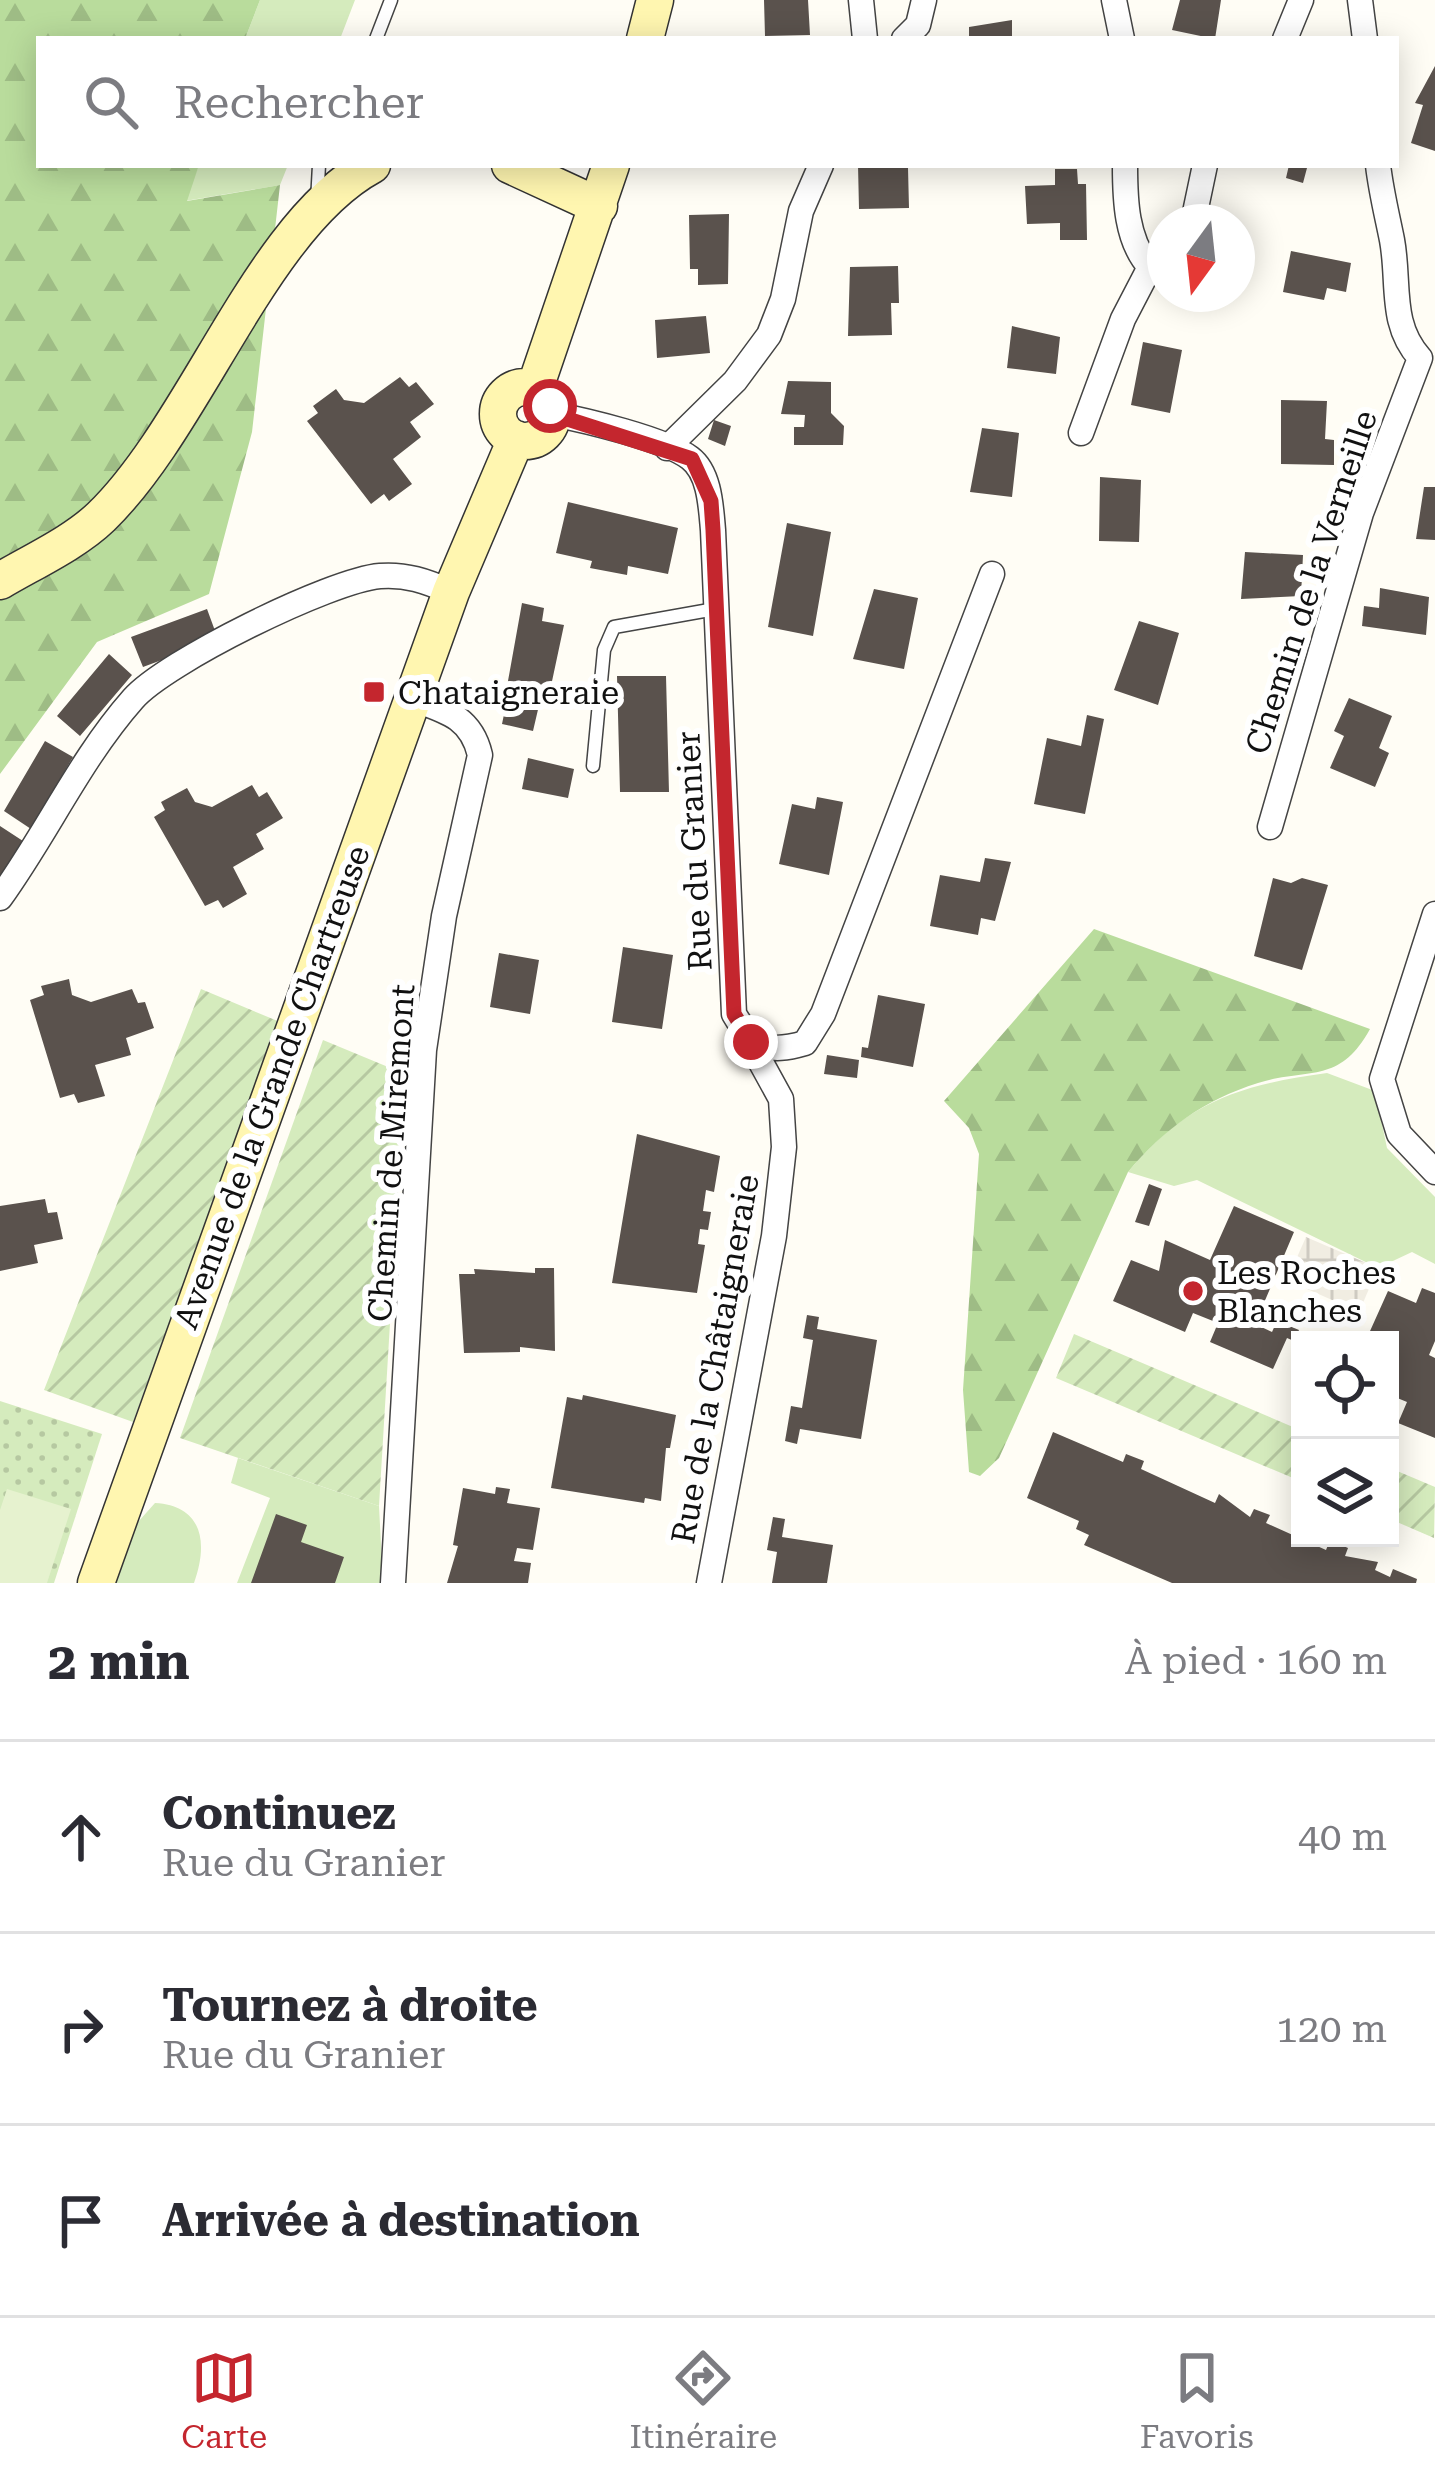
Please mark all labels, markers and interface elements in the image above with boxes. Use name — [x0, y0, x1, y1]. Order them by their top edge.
search box — [36, 36, 1399, 168]
icon: search — [78, 69, 144, 135]
text: Rechercher — [174, 76, 424, 129]
north arrow — [1147, 204, 1255, 312]
route start — [523, 379, 577, 433]
street label: Chemin de la Verneille — [1237, 405, 1385, 759]
place label: Chataigneraie — [398, 673, 619, 712]
marker: Chataigneraie — [361, 679, 387, 705]
street label: Rue du Granier — [668, 730, 720, 972]
street label: Avenue de la Grande Chartreuse — [166, 840, 378, 1334]
street label: Chemin de Miremont — [360, 983, 422, 1323]
route end — [724, 1015, 778, 1069]
street label: Rue de la Châtaigneraie — [663, 1171, 767, 1547]
place label: Les Roches Blanches — [1217, 1253, 1396, 1330]
marker: Les Roches Blanches — [1180, 1278, 1206, 1304]
map controls — [1291, 1331, 1399, 1547]
button: locate — [1291, 1331, 1399, 1439]
button: layers — [1291, 1439, 1399, 1547]
text: 2 min — [48, 1632, 190, 1691]
text: À pied · 160 m — [1125, 1638, 1387, 1684]
text: Continuez — [162, 1787, 396, 1840]
icon: ahead — [48, 1804, 114, 1870]
text: 40 m — [1298, 1814, 1387, 1860]
text: Rue du Granier — [162, 1840, 446, 1886]
text: Tournez à droite — [162, 1979, 538, 2032]
icon: right — [48, 1996, 114, 2062]
text: 120 m — [1276, 2006, 1387, 2052]
text: Rue du Granier — [162, 2032, 446, 2078]
icon: arrive — [48, 2188, 114, 2254]
text: Arrivée à destination — [162, 2194, 640, 2247]
tab: Carte — [181, 2345, 267, 2456]
tab: Itinéraire — [630, 2345, 777, 2456]
tab: Favoris — [1140, 2345, 1254, 2456]

